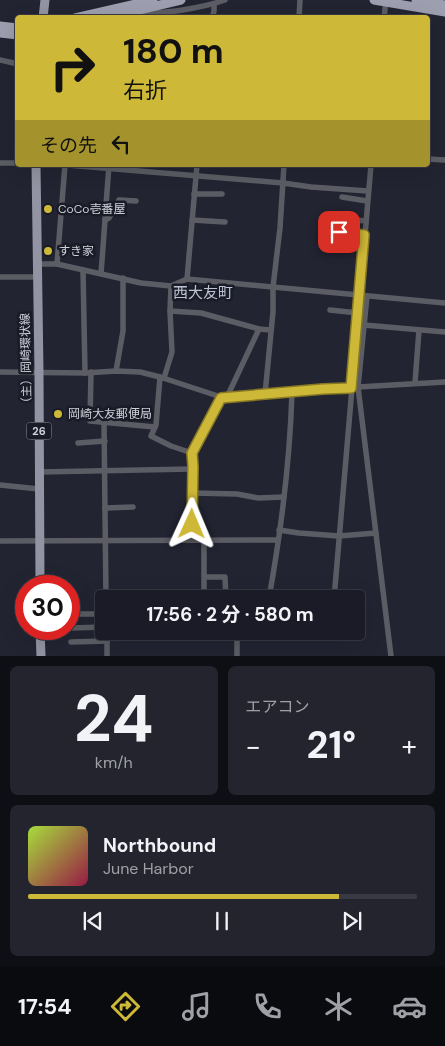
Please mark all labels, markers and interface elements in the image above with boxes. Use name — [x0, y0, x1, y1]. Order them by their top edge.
text: 180 m — [123, 28, 224, 74]
icon: right — [40, 35, 105, 100]
text: 右折 — [123, 76, 167, 105]
icon: left — [107, 130, 135, 158]
text: その先 — [40, 133, 97, 158]
place label: CoCo壱番屋 — [58, 201, 125, 217]
marker: CoCo壱番屋 — [42, 203, 54, 215]
pin — [318, 211, 360, 253]
icon: arrive — [325, 218, 353, 246]
place label: すき家 — [58, 243, 94, 259]
marker: すき家 — [42, 245, 54, 257]
district label: 西大友町 — [173, 283, 233, 303]
street label: （主）岡崎環状線 — [17, 313, 35, 409]
place label: 岡崎大友郵便局 — [68, 406, 152, 422]
marker: 岡崎大友郵便局 — [52, 408, 64, 420]
road number: 26 — [26, 422, 52, 440]
position arrow — [165, 497, 217, 549]
speed limit sign: 30 — [15, 575, 80, 640]
text: 17:56 · 2 分 · 580 m — [146, 602, 314, 627]
text: 24 — [74, 677, 153, 761]
text: エアコン — [246, 696, 310, 717]
text: 21° — [306, 720, 356, 770]
text: − — [246, 728, 261, 765]
text: + — [402, 728, 417, 765]
text: km/h — [95, 752, 133, 773]
text: Northbound — [103, 833, 216, 858]
text: June Harbor — [103, 858, 194, 879]
icon: previous — [79, 907, 107, 935]
icon: pause — [208, 907, 236, 935]
icon: next — [338, 907, 366, 935]
icon: directions — [108, 989, 143, 1024]
icon: music — [179, 989, 214, 1024]
icon: phone — [250, 989, 285, 1024]
icon: climate — [321, 989, 356, 1024]
icon: car — [392, 989, 427, 1024]
text: 17:54 — [18, 992, 71, 1021]

